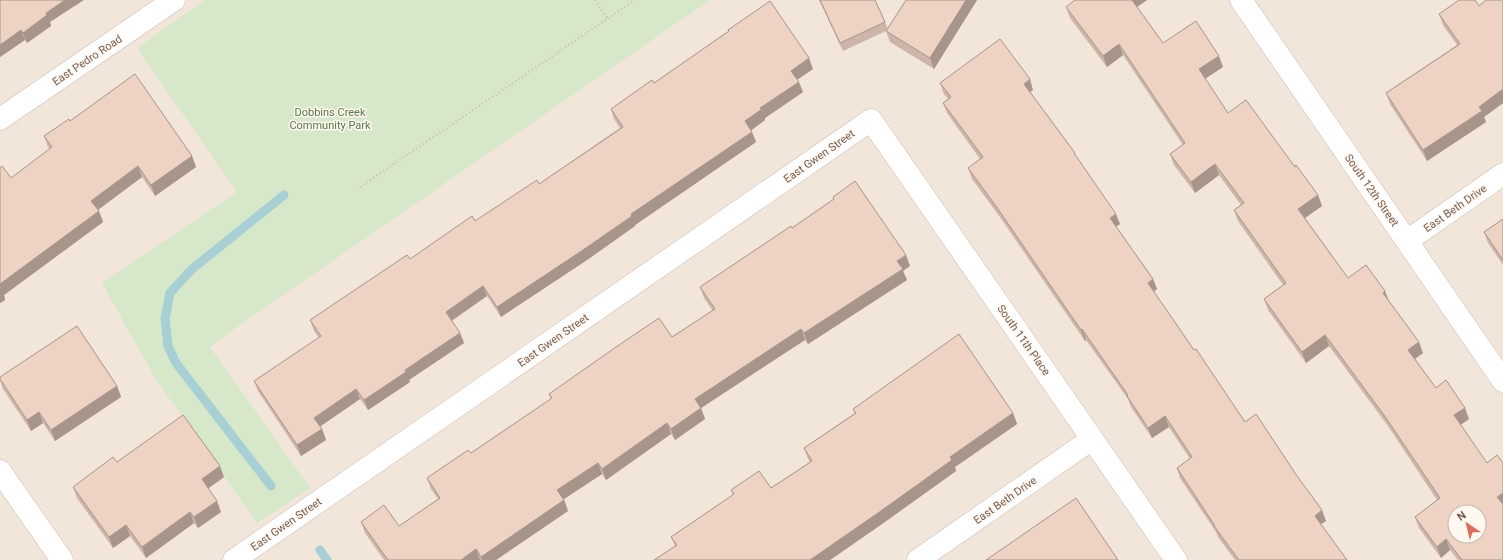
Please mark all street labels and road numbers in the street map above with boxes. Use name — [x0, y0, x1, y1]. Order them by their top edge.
street label: East Pedro Road — [50, 32, 124, 88]
street label: East Gwen Street — [781, 127, 858, 186]
street label: South 12th Street — [1342, 152, 1402, 229]
street label: East Beth Drive — [1421, 182, 1489, 235]
street label: South 11th Place — [994, 302, 1053, 378]
street label: East Gwen Street — [515, 311, 592, 370]
street label: East Beth Drive — [971, 474, 1039, 527]
street label: East Gwen Street — [248, 495, 325, 554]

